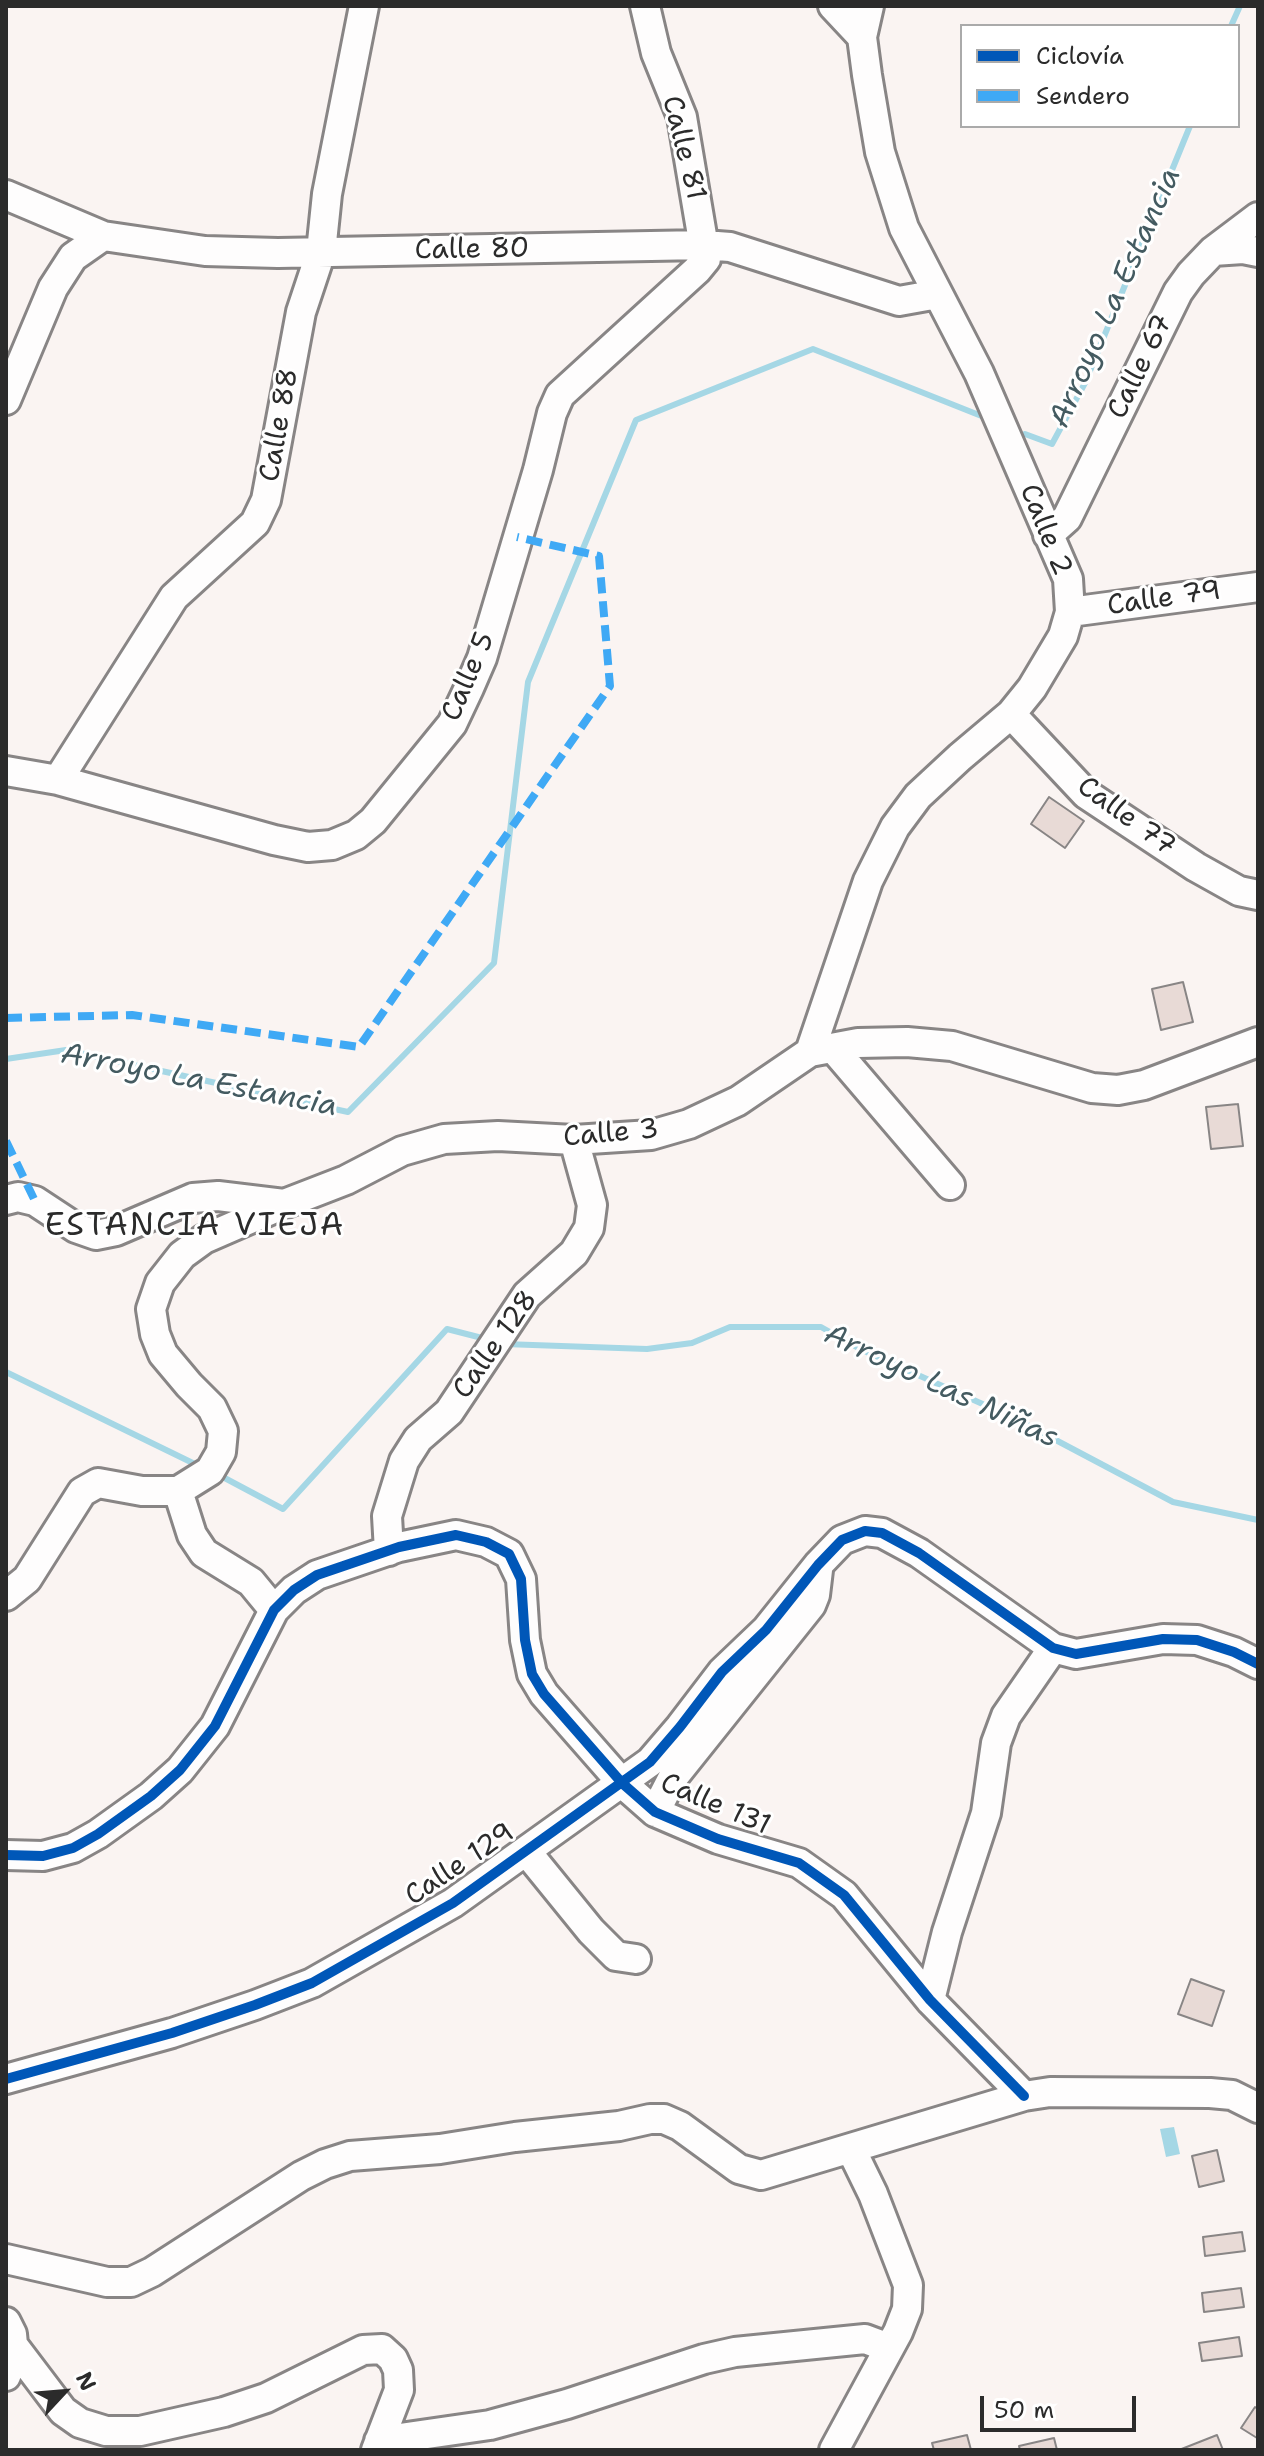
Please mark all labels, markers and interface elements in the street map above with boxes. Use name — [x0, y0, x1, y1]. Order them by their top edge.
legend — [960, 24, 1240, 128]
text: Ciclovía — [1036, 40, 1124, 72]
text: Sendero — [1036, 80, 1130, 112]
street label: Calle 81 — [654, 92, 712, 204]
water label: Arroyo La Estancia — [1042, 163, 1190, 433]
street label: Calle 80 — [414, 232, 530, 268]
street label: Calle 67 — [1101, 309, 1181, 425]
street label: Calle 88 — [254, 366, 306, 484]
street label: Calle 2 — [1012, 479, 1078, 581]
street label: Calle 79 — [1105, 574, 1223, 624]
street label: Calle 5 — [435, 628, 503, 726]
street label: Calle 77 — [1070, 770, 1182, 864]
water label: Arroyo La Estancia — [58, 1037, 340, 1125]
street label: Calle 3 — [562, 1113, 660, 1155]
district label: ESTANCIA VIEJA — [45, 1208, 345, 1246]
street label: Calle 128 — [446, 1284, 546, 1406]
water label: Arroyo Las Niñas — [818, 1317, 1064, 1457]
street label: Calle 131 — [655, 1767, 775, 1843]
street label: Calle 129 — [399, 1816, 521, 1914]
north arrow — [24, 2352, 104, 2432]
text: N — [69, 2367, 103, 2395]
scale bar — [984, 2380, 1140, 2430]
text: 50 m — [994, 2394, 1054, 2426]

